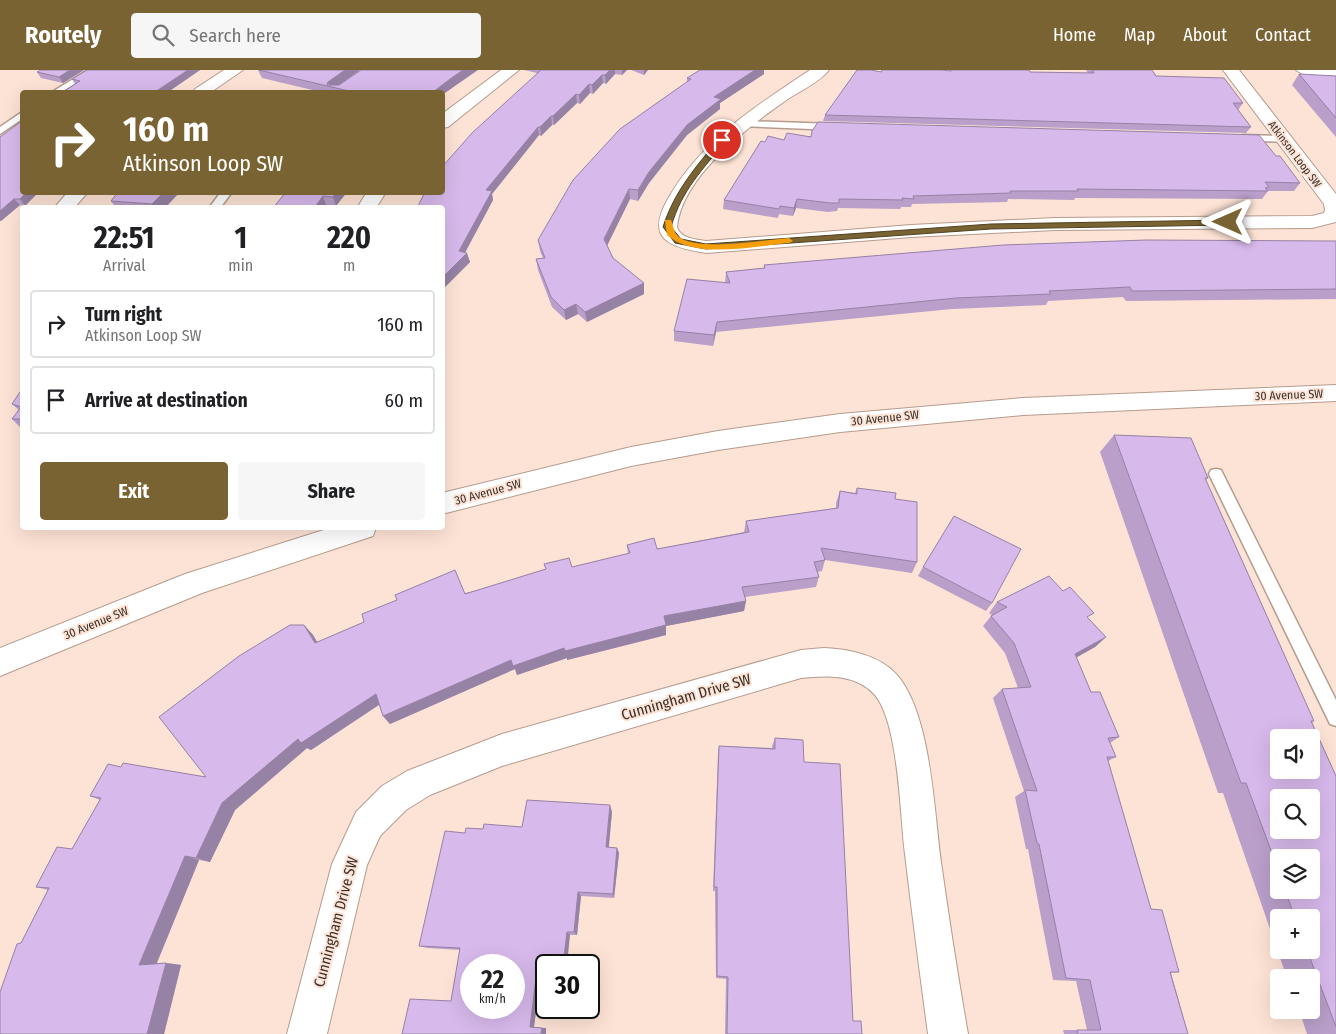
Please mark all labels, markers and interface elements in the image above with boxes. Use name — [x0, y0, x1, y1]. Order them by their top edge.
search box — [131, 13, 481, 58]
text: Routely — [25, 21, 101, 49]
icon: search — [149, 21, 177, 49]
text: Search here — [189, 24, 281, 47]
text: Home — [1053, 24, 1096, 46]
text: Map — [1124, 24, 1155, 46]
text: About — [1183, 24, 1227, 46]
text: Contact — [1255, 24, 1311, 46]
text: 160 m — [123, 108, 209, 150]
icon: right — [40, 110, 105, 175]
street label: Atkinson Loop SW — [1265, 118, 1324, 190]
pin — [701, 119, 743, 161]
icon: arrive — [708, 126, 736, 154]
text: Atkinson Loop SW — [123, 150, 283, 177]
position arrow — [1201, 195, 1253, 247]
text: 22:51 — [94, 220, 155, 256]
text: 1 — [234, 220, 247, 256]
text: 220 — [327, 220, 371, 256]
text: Arrival — [103, 256, 145, 275]
text: min — [228, 256, 253, 275]
text: m — [343, 256, 355, 275]
text: Turn right — [85, 303, 162, 326]
icon: right — [42, 310, 70, 338]
text: 160 m — [377, 313, 423, 336]
text: Atkinson Loop SW — [85, 326, 202, 345]
icon: arrive — [42, 386, 70, 414]
street label: 30 Avenue SW — [1255, 387, 1323, 403]
text: Arrive at destination — [85, 389, 248, 412]
text: 60 m — [385, 389, 423, 412]
street label: 30 Avenue SW — [850, 407, 920, 429]
button: Exit — [40, 462, 228, 520]
button: Share — [238, 462, 425, 520]
street label: 30 Avenue SW — [453, 476, 523, 508]
street label: 30 Avenue SW — [62, 604, 130, 642]
street label: Cunningham Drive SW — [619, 670, 753, 724]
map controls — [1270, 729, 1320, 1019]
button: sound — [1270, 729, 1320, 779]
button: search — [1270, 789, 1320, 839]
button: layers — [1270, 849, 1320, 899]
street label: Cunningham Drive SW — [310, 855, 362, 989]
button: + — [1270, 909, 1320, 959]
speed limit sign: 30 — [535, 954, 600, 1019]
text: 22 — [481, 965, 504, 995]
button: − — [1270, 969, 1320, 1019]
text: km/h — [479, 992, 506, 1006]

